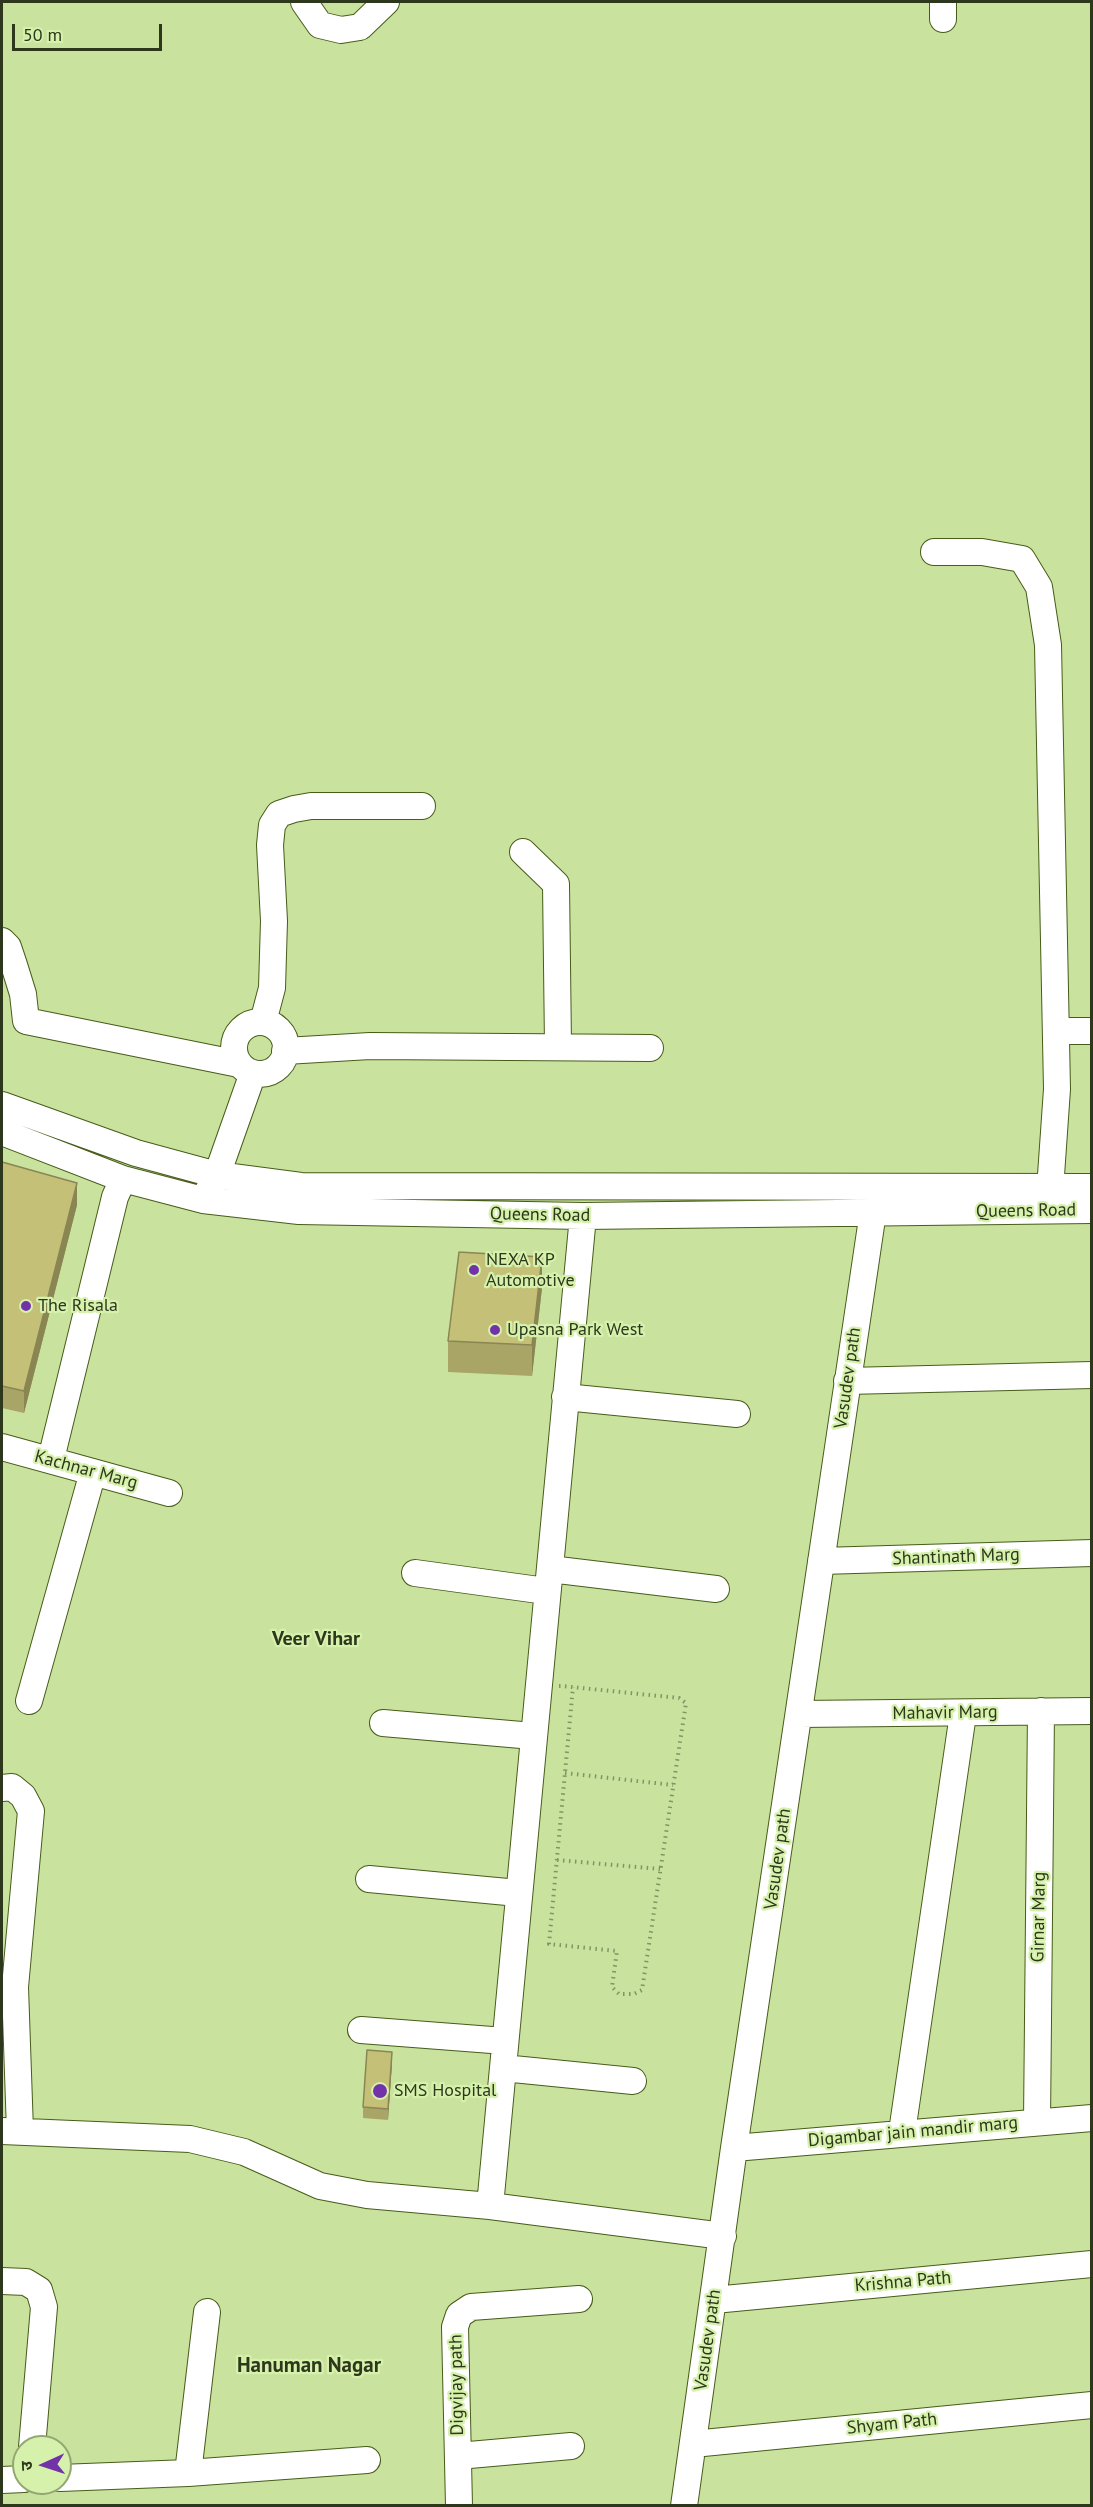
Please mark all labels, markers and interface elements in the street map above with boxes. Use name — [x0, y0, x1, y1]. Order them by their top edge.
scale bar — [15, 12, 165, 50]
text: 50 m — [23, 23, 62, 46]
street label: Queens Road — [976, 1199, 1076, 1223]
street label: Queens Road — [490, 1203, 590, 1227]
place label: NEXA KP Automotive — [486, 1249, 575, 1292]
marker: NEXA KP Automotive — [467, 1263, 481, 1277]
place label: The Risala — [38, 1295, 118, 1317]
marker: The Risala — [19, 1299, 33, 1313]
place label: Upasna Park West — [507, 1319, 643, 1341]
marker: Upasna Park West — [488, 1323, 502, 1337]
street label: Vasudev path — [830, 1326, 866, 1430]
street label: Kachnar Marg — [32, 1446, 140, 1494]
street label: Shantinath Marg — [892, 1544, 1020, 1570]
district label: Veer Vihar — [272, 1627, 360, 1651]
street label: Mahavir Marg — [892, 1701, 998, 1725]
street label: Vasudev path — [760, 1807, 796, 1911]
street label: Girnar Marg — [1027, 1872, 1051, 1962]
place label: SMS Hospital — [394, 2080, 496, 2102]
marker: SMS Hospital — [371, 2082, 389, 2100]
street label: Digambar jain mandir marg — [807, 2112, 1019, 2152]
street label: Krishna Path — [854, 2267, 952, 2297]
street label: Vasudev path — [690, 2288, 726, 2392]
street label: Digvijay path — [445, 2334, 469, 2436]
district label: Hanuman Nagar — [237, 2353, 381, 2379]
street label: Shyam Path — [846, 2409, 938, 2439]
north arrow — [12, 2435, 72, 2495]
text: उ — [16, 2461, 36, 2471]

